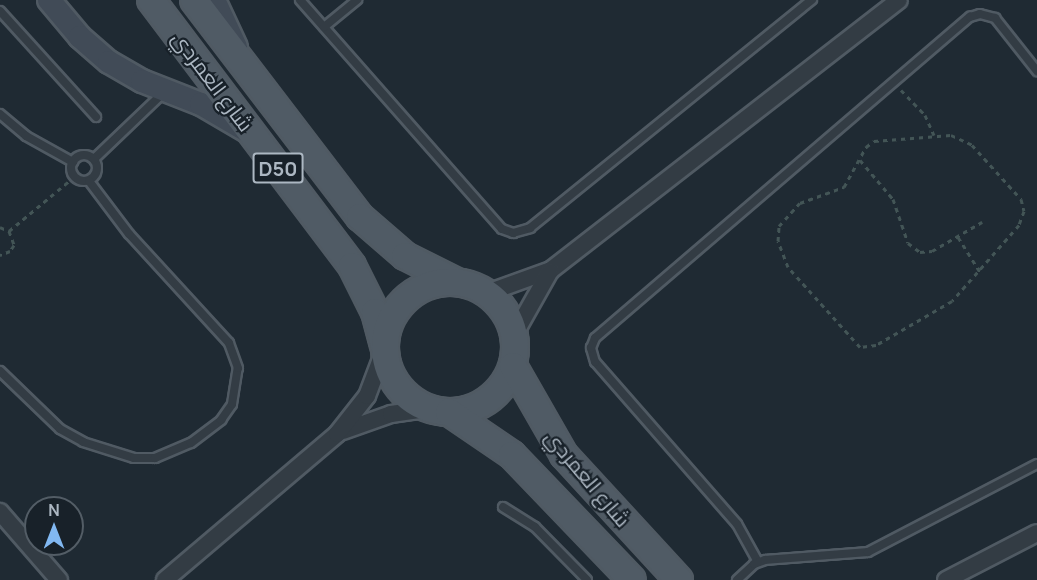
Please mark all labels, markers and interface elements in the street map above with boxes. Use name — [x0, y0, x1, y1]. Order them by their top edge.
street label: شارع العمردي — [167, 26, 259, 136]
road number: D50 — [252, 151, 304, 185]
street label: شارع العمردي — [540, 424, 636, 532]
north arrow — [24, 496, 84, 556]
text: N — [48, 499, 60, 521]

